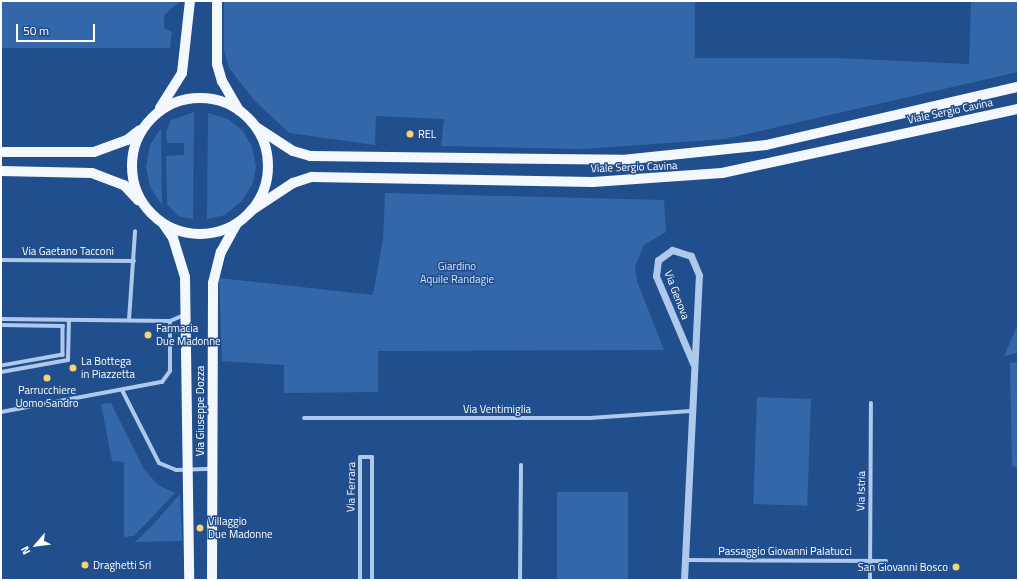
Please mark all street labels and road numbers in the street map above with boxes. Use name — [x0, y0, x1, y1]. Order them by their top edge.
street label: Viale Sergio Cavina — [906, 96, 994, 126]
street label: Viale Sergio Cavina — [590, 159, 678, 175]
street label: Via Gaetano Tacconi — [22, 244, 114, 258]
street label: Via Genova — [662, 269, 692, 321]
street label: Via Giuseppe Dozza — [193, 366, 207, 456]
street label: Via Ventimiglia — [463, 402, 531, 416]
street label: Via Ferrara — [344, 462, 358, 512]
street label: Via Istria — [854, 471, 868, 511]
street label: Passaggio Giovanni Palatucci — [718, 544, 852, 558]

